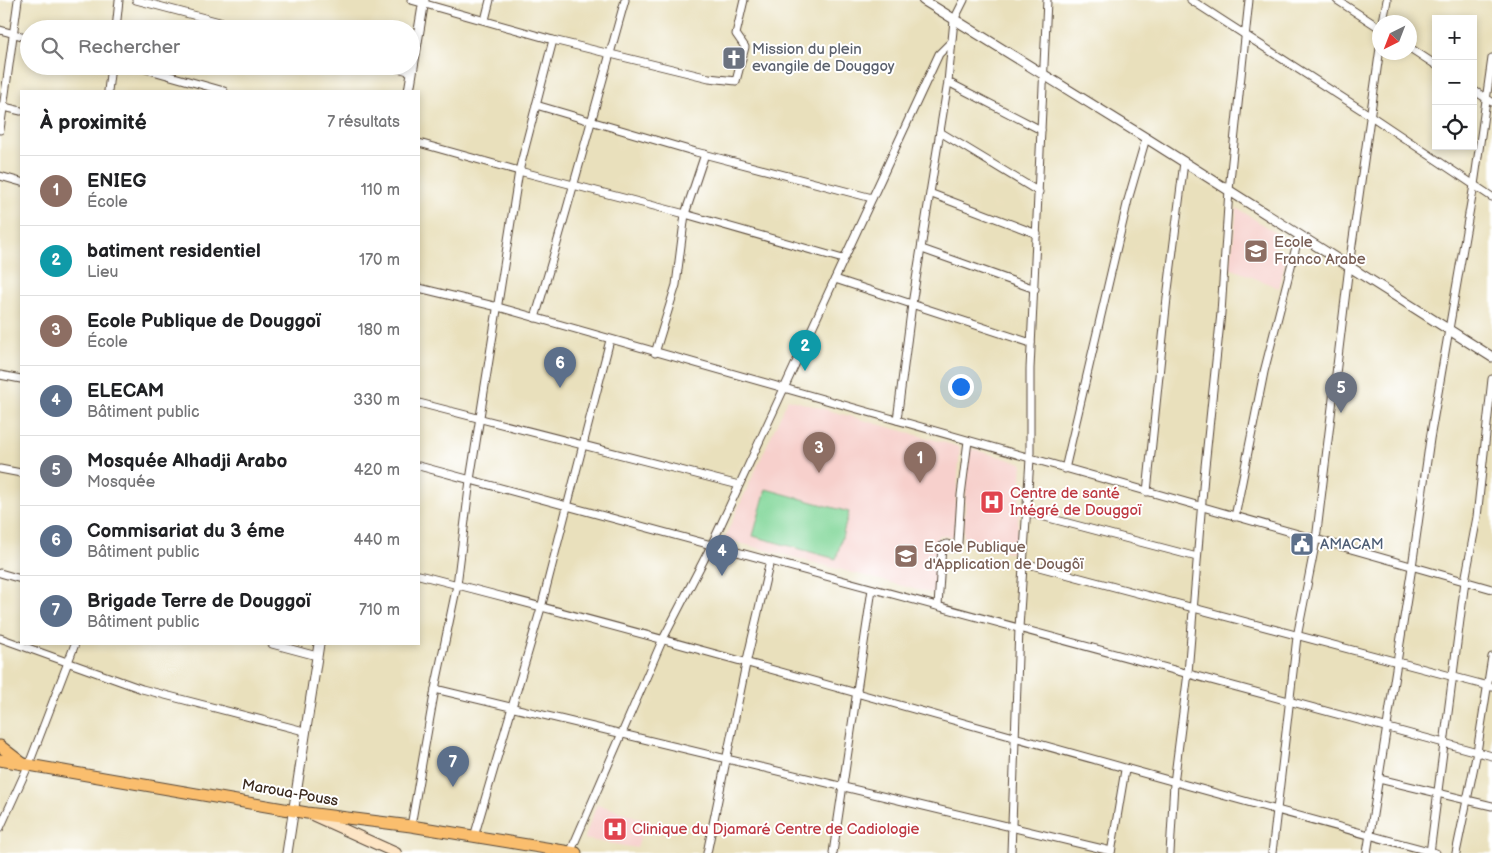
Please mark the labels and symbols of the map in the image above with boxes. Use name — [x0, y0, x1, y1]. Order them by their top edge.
north arrow — [1372, 15, 1417, 60]
place label: Mission du plein evangile de Douggoy — [752, 40, 895, 76]
church icon: Mission du plein evangile de Douggoy — [721, 45, 747, 71]
place label: Ecole Franco Arabe — [1274, 233, 1366, 269]
school or university icon: Ecole Franco Arabe — [1243, 238, 1269, 264]
pin: 2 — [789, 330, 821, 371]
pin: 6 — [544, 347, 576, 388]
pin: 5 — [1325, 372, 1357, 413]
your location — [948, 374, 974, 400]
pin: 3 — [803, 432, 835, 473]
pin: 1 — [904, 442, 936, 483]
place label: Centre de santé Intégré de Douggoï — [1010, 484, 1142, 520]
hospital icon: Centre de santé Intégré de Douggoï — [979, 489, 1005, 515]
public building icon: AMACAM — [1289, 531, 1315, 557]
pin: 4 — [706, 535, 738, 576]
place label: AMACAM — [1320, 535, 1384, 554]
place label: Ecole Publique d'Application de Dougôï — [924, 538, 1084, 574]
school or university icon: Ecole Publique d'Application de Dougôï — [893, 543, 919, 569]
pin: 7 — [437, 746, 469, 787]
street label: Maroua-Pouss — [240, 775, 340, 811]
hospital icon: Clinique du Djamaré Centre de Cadiologie — [602, 816, 628, 842]
place label: Clinique du Djamaré Centre de Cadiologie — [632, 820, 920, 839]

